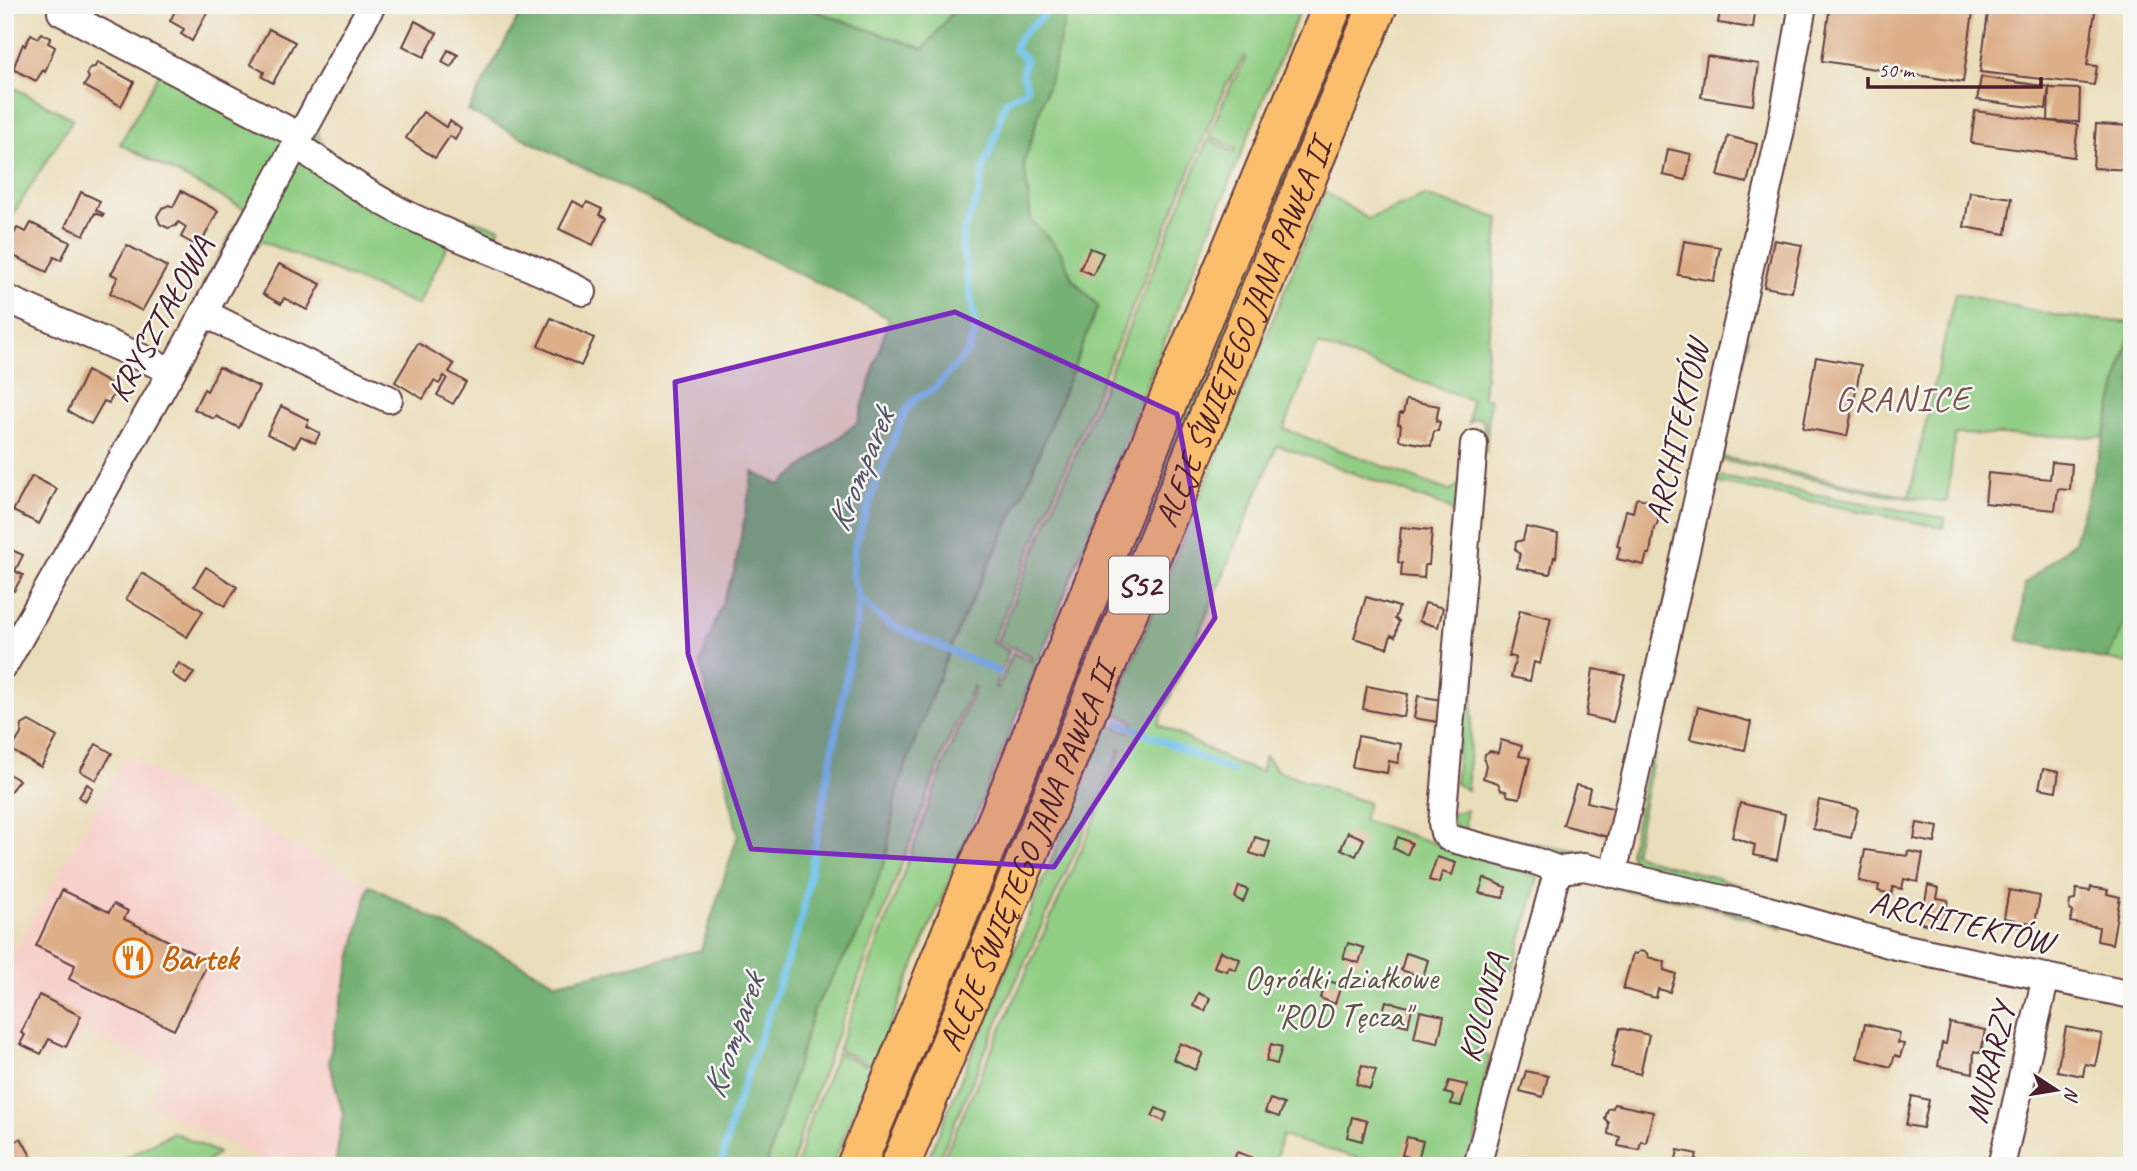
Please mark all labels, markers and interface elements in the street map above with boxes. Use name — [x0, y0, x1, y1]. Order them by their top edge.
scale bar — [1868, 46, 2041, 90]
text: 50 m — [1878, 57, 1916, 83]
street label: ALEJE ŚWIĘTEGO JANA PAWŁA II — [1145, 127, 1344, 533]
street label: KRYSZTAŁOWA — [97, 228, 223, 409]
street label: ARCHITEKTÓW — [1636, 332, 1720, 527]
district label: GRANICE — [1835, 376, 1974, 421]
water label: Kromparek — [815, 397, 907, 538]
road number: S52 — [1109, 556, 1169, 614]
street label: ALEJE ŚWIĘTEGO JANA PAWŁA II — [929, 651, 1128, 1057]
street label: ARCHITEKTÓW — [1866, 881, 2061, 965]
restaurant icon: Bartek — [112, 937, 154, 979]
place label: Bartek — [160, 937, 241, 979]
street label: KOLONIA — [1448, 948, 1519, 1067]
park label: Ogródki działkowe "ROD Tęcza" — [1244, 957, 1440, 1037]
water label: Kromparek — [691, 963, 777, 1104]
street label: MURARZY — [1955, 994, 2026, 1127]
north arrow — [2022, 1056, 2092, 1126]
text: N — [2058, 1085, 2085, 1105]

